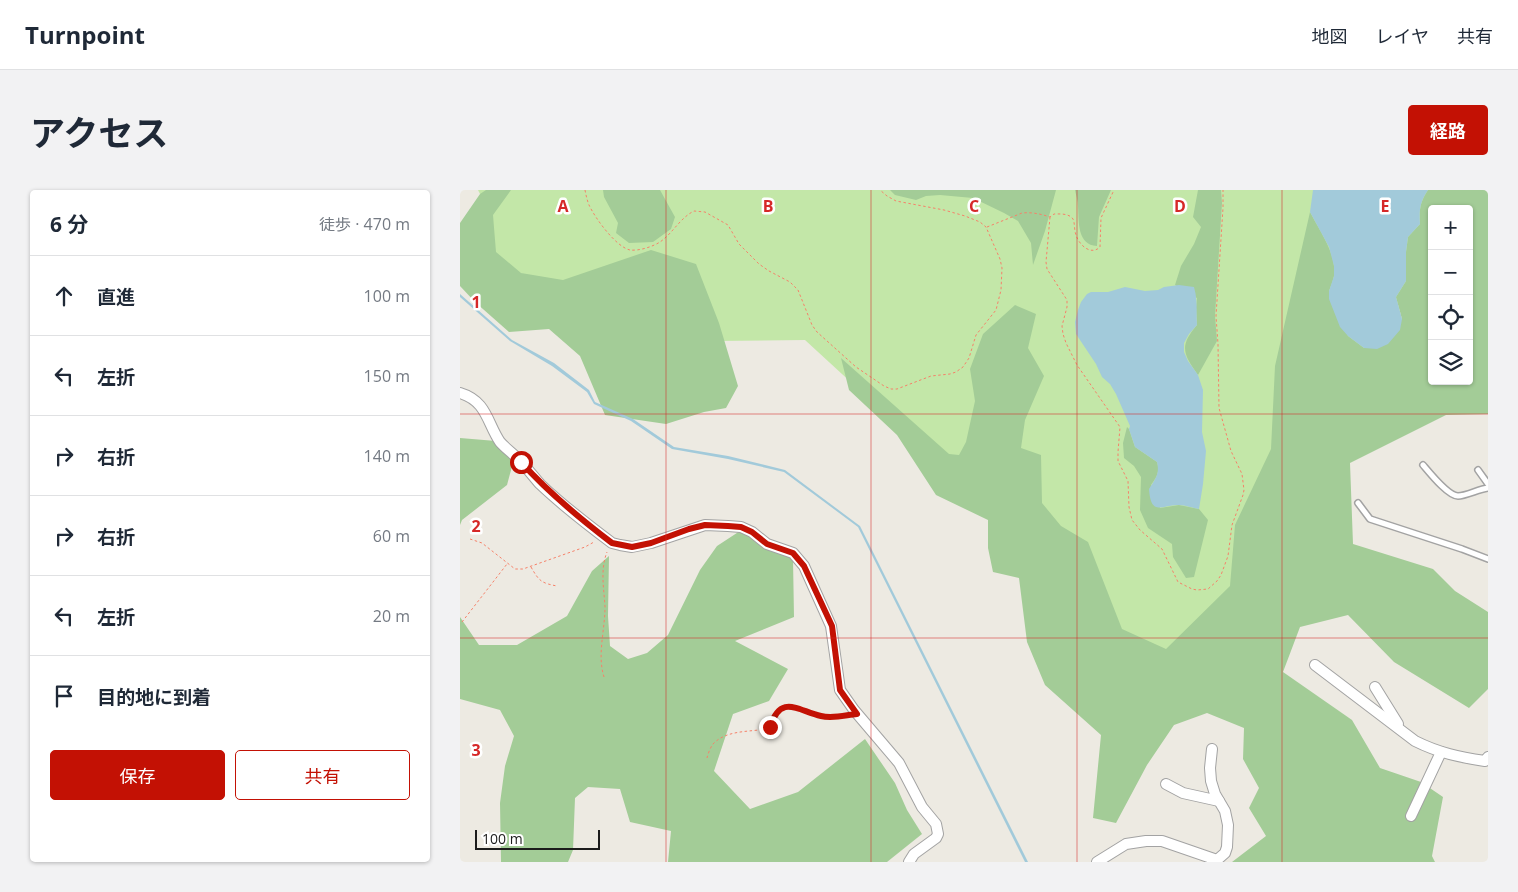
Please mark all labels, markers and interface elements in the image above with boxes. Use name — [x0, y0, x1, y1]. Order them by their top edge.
text: Turnpoint — [25, 18, 145, 51]
text: 地図 — [1312, 24, 1348, 48]
text: レイヤ — [1376, 24, 1429, 48]
text: 共有 — [1457, 24, 1493, 48]
button: 経路 — [1408, 105, 1488, 155]
text: アクセス — [30, 109, 168, 156]
text: A — [557, 195, 569, 217]
text: B — [763, 195, 773, 217]
text: C — [969, 195, 979, 217]
text: D — [1174, 195, 1186, 217]
text: E — [1381, 195, 1390, 217]
map controls — [1428, 205, 1473, 385]
button: + — [1428, 205, 1473, 250]
text: 6 分 — [50, 210, 88, 238]
text: 徒歩 · 470 m — [319, 213, 410, 235]
button: − — [1428, 250, 1473, 295]
icon: ahead — [50, 282, 78, 310]
text: 直進 — [97, 284, 135, 310]
text: 100 m — [364, 285, 410, 307]
text: 1 — [471, 291, 481, 313]
button: locate — [1428, 295, 1473, 340]
button: layers — [1428, 340, 1473, 385]
icon: left — [50, 362, 78, 390]
text: 左折 — [97, 364, 135, 390]
text: 150 m — [364, 365, 410, 387]
icon: right — [50, 442, 78, 470]
text: 右折 — [97, 444, 135, 470]
text: 140 m — [364, 445, 410, 467]
route start — [510, 451, 533, 474]
text: 2 — [471, 515, 481, 537]
icon: right — [50, 522, 78, 550]
text: 右折 — [97, 524, 135, 550]
text: 60 m — [373, 525, 410, 547]
icon: left — [50, 602, 78, 630]
text: 左折 — [97, 604, 135, 630]
text: 20 m — [373, 605, 410, 627]
icon: arrive — [50, 682, 78, 710]
text: 目的地に到着 — [97, 684, 211, 710]
route end — [759, 716, 782, 739]
text: 3 — [471, 739, 481, 761]
button: 保存 — [50, 750, 225, 800]
button: 共有 — [235, 750, 410, 800]
scale bar — [475, 827, 600, 850]
text: 100 m — [482, 829, 523, 848]

